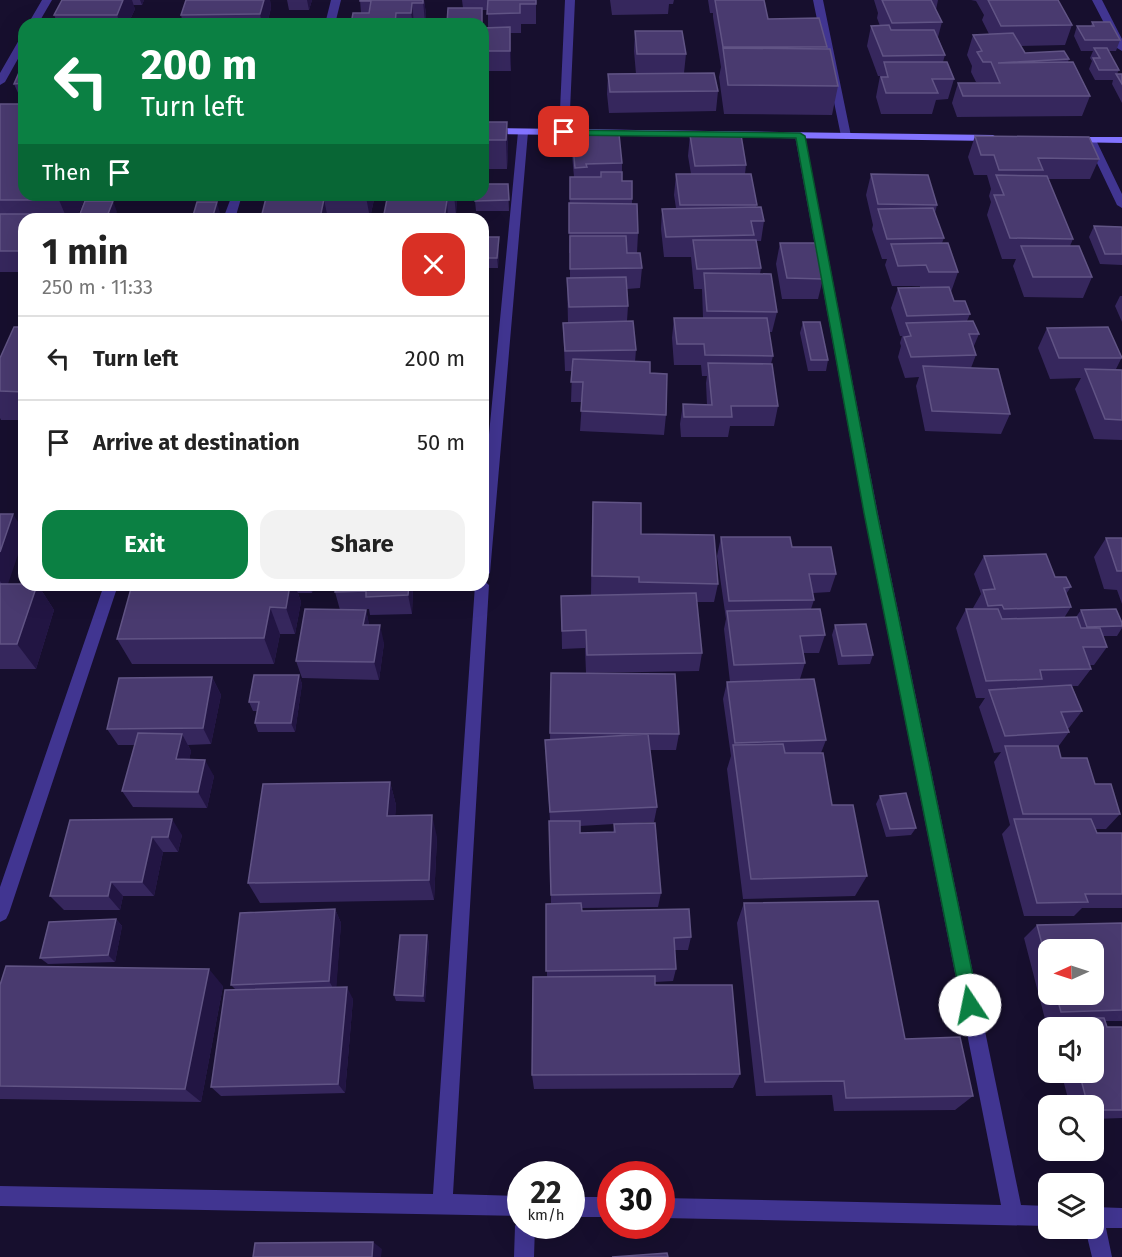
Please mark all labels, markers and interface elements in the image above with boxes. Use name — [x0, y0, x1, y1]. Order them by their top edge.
text: 200 m — [141, 40, 257, 90]
icon: left — [42, 42, 120, 120]
text: Turn left — [141, 91, 244, 123]
pin — [538, 106, 589, 157]
icon: arrive — [547, 115, 580, 148]
icon: arrive — [103, 156, 136, 189]
text: Then — [42, 159, 91, 186]
text: 1 min — [42, 230, 129, 274]
button: close — [402, 233, 465, 296]
text: 250 m · 11:33 — [42, 275, 153, 299]
icon: left — [42, 342, 75, 375]
text: Turn left — [93, 345, 178, 372]
text: 200 m — [405, 345, 465, 372]
icon: arrive — [42, 426, 75, 459]
text: Arrive at destination — [93, 429, 300, 456]
text: 50 m — [417, 429, 465, 456]
button: Exit — [42, 510, 248, 579]
button: Share — [260, 510, 465, 579]
north arrow — [1038, 939, 1104, 1005]
map controls — [1038, 939, 1104, 1239]
position arrow — [938, 973, 1002, 1037]
button: sound — [1038, 1017, 1104, 1083]
button: search — [1038, 1095, 1104, 1161]
speed limit sign: 30 — [597, 1161, 675, 1239]
button: layers — [1038, 1173, 1104, 1239]
text: 22 — [530, 1175, 562, 1211]
text: km/h — [527, 1206, 565, 1224]

